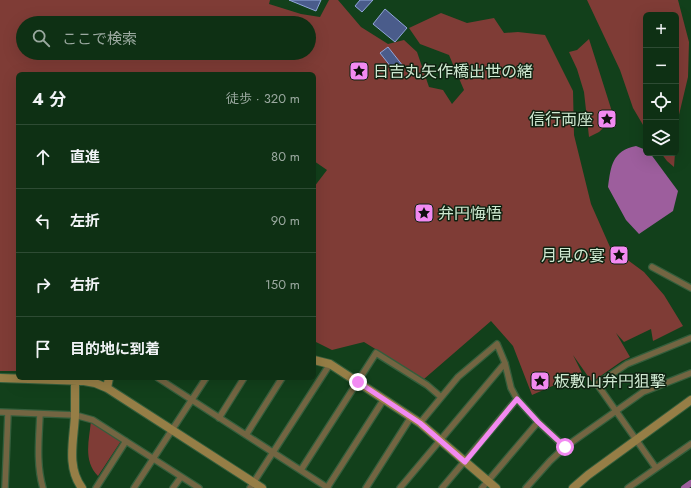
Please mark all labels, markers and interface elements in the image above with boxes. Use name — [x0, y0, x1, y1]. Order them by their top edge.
map controls — [643, 12, 679, 156]
button: + — [643, 12, 679, 48]
search box — [16, 16, 316, 60]
icon: search — [30, 27, 52, 49]
text: ここで検索 — [62, 28, 137, 50]
button: − — [643, 48, 679, 84]
place icon: 日吉丸矢作橋出世の緒 — [348, 60, 370, 82]
place label: 日吉丸矢作橋出世の緒 — [373, 60, 533, 83]
button: locate — [643, 84, 679, 120]
text: 4 分 — [32, 87, 66, 111]
text: 徒歩 · 320 m — [226, 89, 300, 108]
place label: 信行両座 — [529, 108, 593, 131]
place icon: 信行両座 — [596, 108, 618, 130]
button: layers — [643, 120, 679, 156]
icon: ahead — [32, 146, 54, 168]
text: 直進 — [70, 146, 100, 168]
text: 80 m — [271, 147, 300, 166]
place icon: 弁円悔悟 — [413, 202, 435, 224]
place label: 弁円悔悟 — [438, 202, 502, 225]
icon: left — [32, 210, 54, 232]
text: 左折 — [70, 210, 100, 232]
text: 90 m — [271, 211, 300, 230]
place label: 月見の宴 — [541, 244, 605, 267]
place icon: 月見の宴 — [608, 244, 630, 266]
icon: right — [32, 274, 54, 296]
text: 右折 — [70, 274, 100, 296]
text: 150 m — [265, 275, 300, 294]
icon: arrive — [32, 338, 54, 360]
text: 目的地に到着 — [70, 338, 160, 360]
place icon: 板敷山弁円狙撃 — [529, 370, 551, 392]
place label: 板敷山弁円狙撃 — [554, 370, 666, 393]
route end — [349, 373, 367, 391]
route start — [556, 438, 574, 456]

